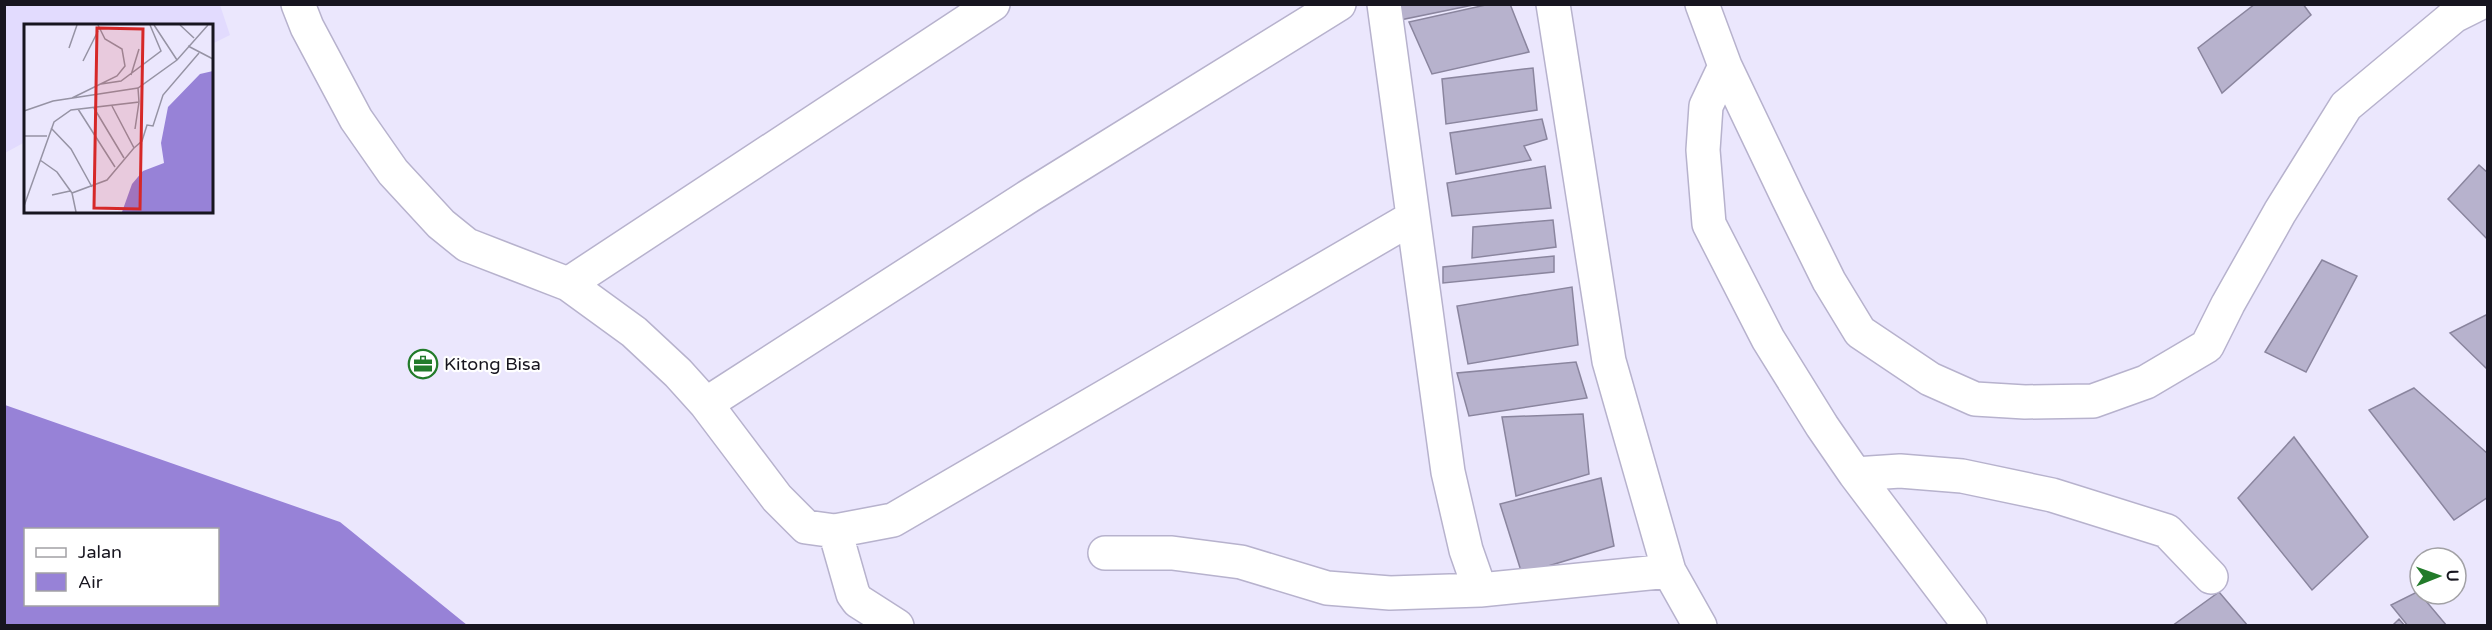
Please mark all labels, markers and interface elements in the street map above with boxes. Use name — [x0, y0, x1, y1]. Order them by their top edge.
inset map — [24, 24, 213, 213]
office icon: Kitong Bisa — [407, 348, 439, 380]
place label: Kitong Bisa — [444, 353, 541, 375]
legend — [24, 528, 219, 606]
text: Jalan — [78, 541, 122, 563]
north arrow — [2408, 546, 2468, 606]
text: U — [2442, 570, 2462, 582]
text: Air — [78, 571, 103, 593]

